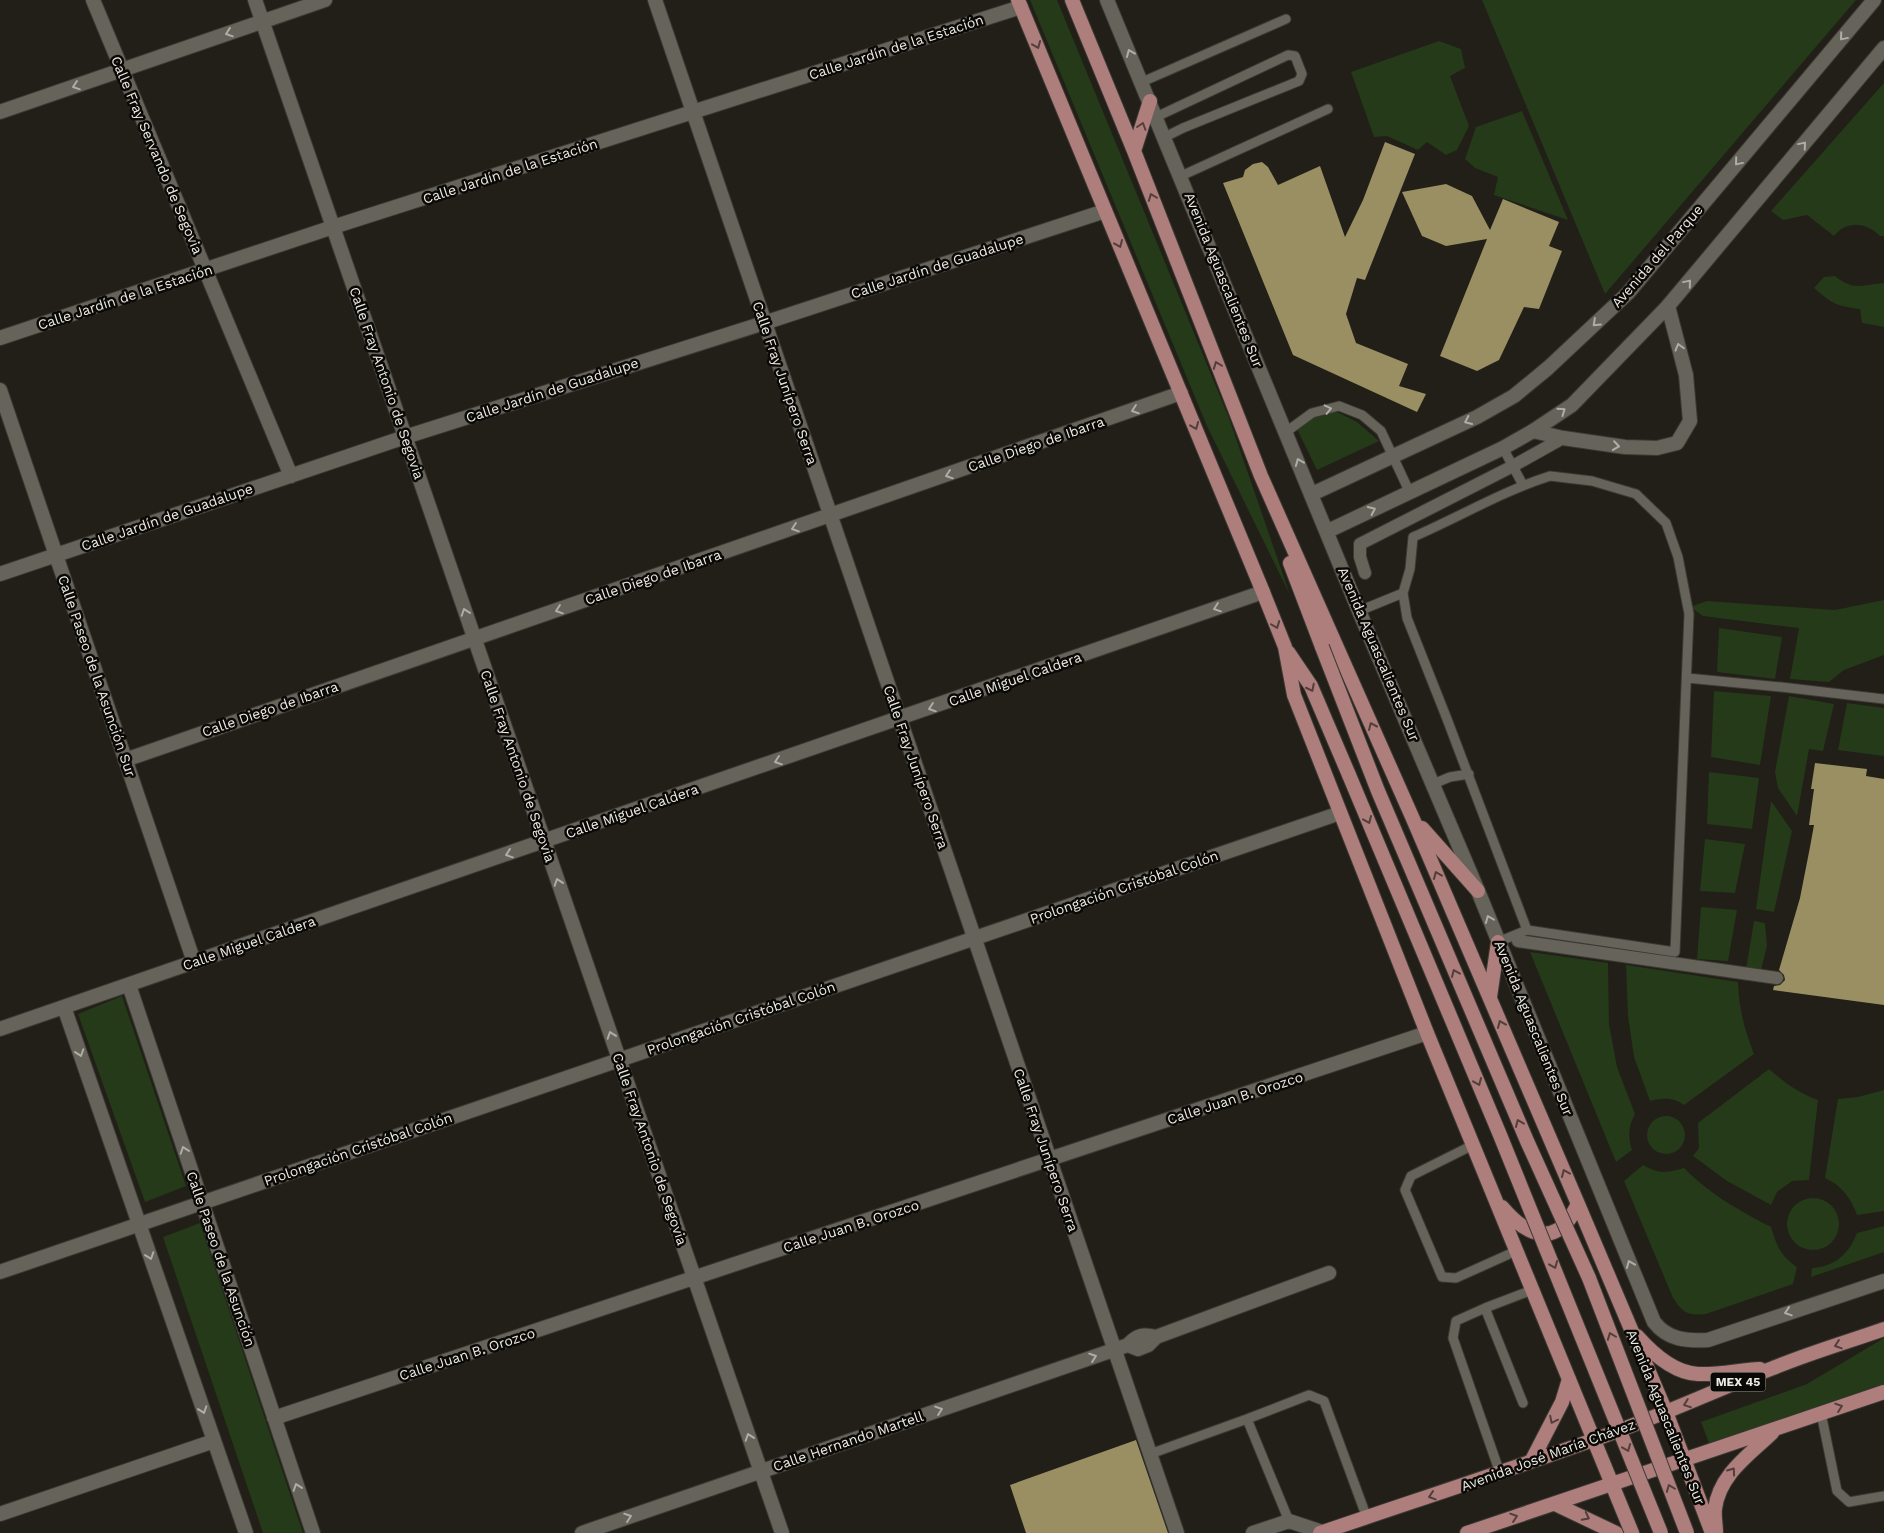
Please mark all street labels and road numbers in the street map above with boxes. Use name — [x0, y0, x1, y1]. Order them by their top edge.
street label: Calle Jardín de la Estación — [807, 11, 985, 83]
street label: Calle Fray Servando de Segovia — [108, 54, 206, 256]
street label: Calle Jardín de la Estación — [421, 135, 599, 207]
street label: Avenida Aguascalientes Sur — [1181, 190, 1267, 370]
street label: Avenida del Parque — [1608, 201, 1706, 311]
street label: Calle Jardín de Guadalupe — [849, 231, 1025, 301]
street label: Calle Jardín de la Estación — [36, 261, 214, 333]
street label: Calle Fray Antonio de Segovia — [347, 285, 427, 481]
street label: Calle Fray Junípero Serra — [749, 299, 821, 467]
street label: Calle Jardín de Guadalupe — [464, 355, 640, 425]
street label: Calle Diego de Ibarra — [966, 413, 1106, 475]
street label: Calle Jardín de Guadalupe — [79, 480, 255, 554]
street label: Calle Diego de Ibarra — [583, 546, 723, 608]
street label: Avenida Aguascalientes Sur — [1335, 565, 1423, 744]
street label: Calle Paseo de la Asunción Sur — [55, 573, 139, 779]
street label: Calle Miguel Caldera — [946, 649, 1084, 709]
street label: Calle Fray Antonio de Segovia — [478, 668, 558, 864]
street label: Calle Diego de Ibarra — [200, 678, 340, 740]
street label: Calle Fray Junípero Serra — [880, 683, 952, 851]
street label: Calle Miguel Caldera — [563, 781, 701, 841]
street label: Prolongación Cristóbal Colón — [1028, 847, 1220, 927]
street label: Calle Miguel Caldera — [180, 913, 318, 973]
street label: Avenida Aguascalientes Sur — [1491, 938, 1577, 1118]
street label: Prolongación Cristóbal Colón — [645, 978, 837, 1058]
street label: Calle Fray Antonio de Segovia — [610, 1051, 690, 1247]
street label: Calle Fray Junípero Serra — [1010, 1066, 1082, 1234]
street label: Calle Juan B. Orozco — [1165, 1068, 1305, 1128]
street label: Prolongación Cristóbal Colón — [262, 1109, 454, 1189]
street label: Calle Paseo de la Asunción — [183, 1169, 259, 1349]
street label: Calle Juan B. Orozco — [781, 1196, 921, 1256]
street label: Calle Juan B. Orozco — [397, 1324, 537, 1384]
street label: Avenida Aguascalientes Sur — [1623, 1327, 1709, 1507]
road number: MEX 45 — [1710, 1372, 1766, 1391]
street label: Calle Hernando Martell — [771, 1408, 926, 1474]
street label: Avenida José María Chávez — [1459, 1416, 1637, 1494]

